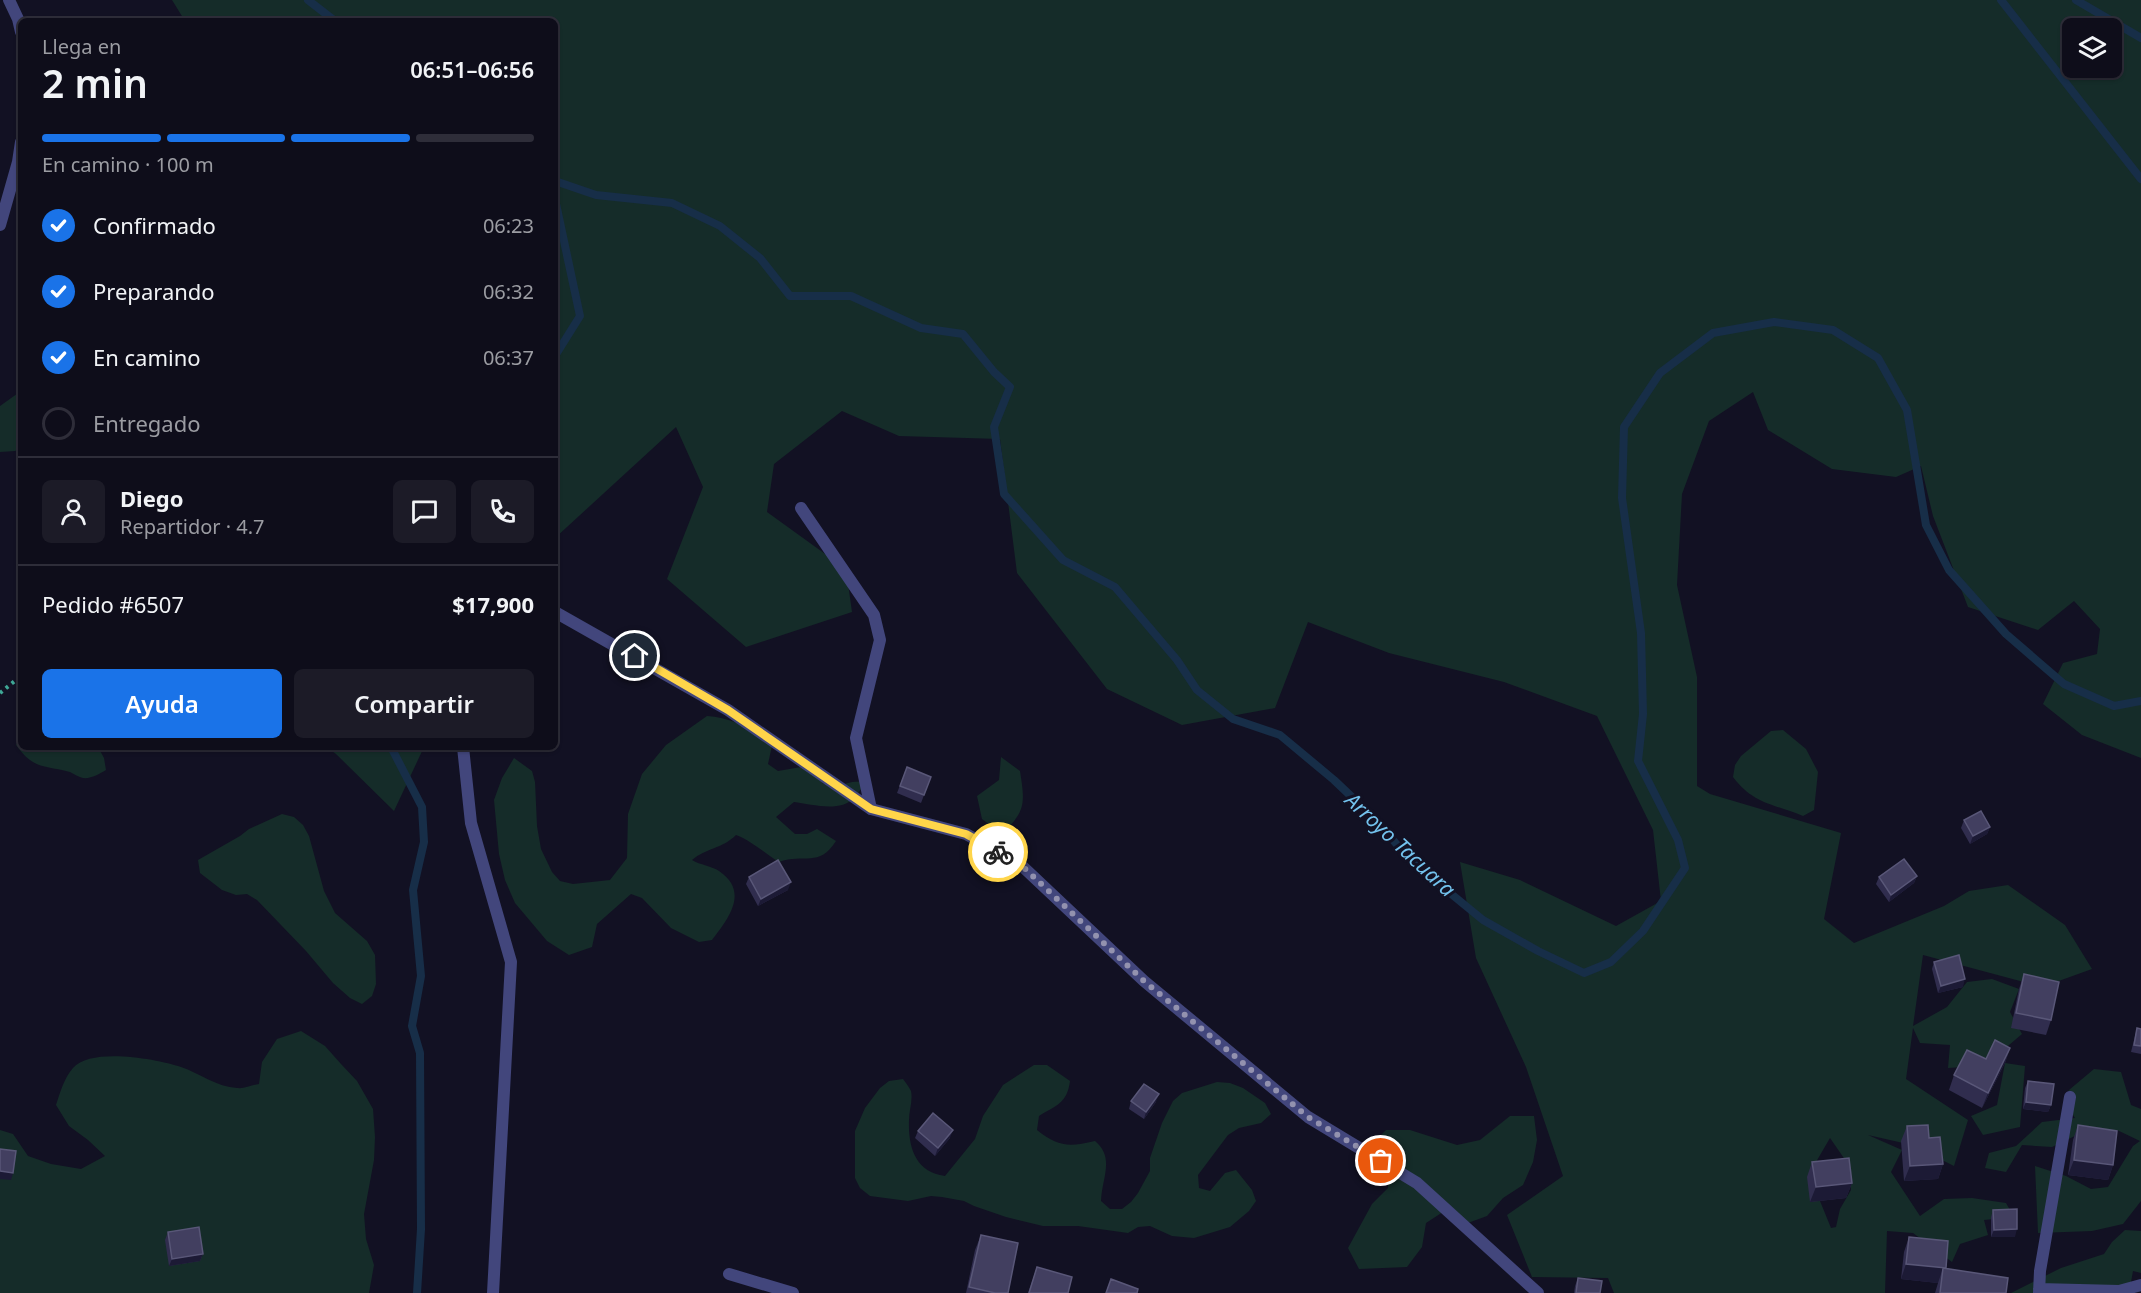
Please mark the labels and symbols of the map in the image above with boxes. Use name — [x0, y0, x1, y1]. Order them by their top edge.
pin — [609, 630, 660, 681]
water label: Arroyo Tacuara — [1338, 785, 1462, 903]
courier — [968, 822, 1028, 882]
pin — [1355, 1135, 1406, 1186]

